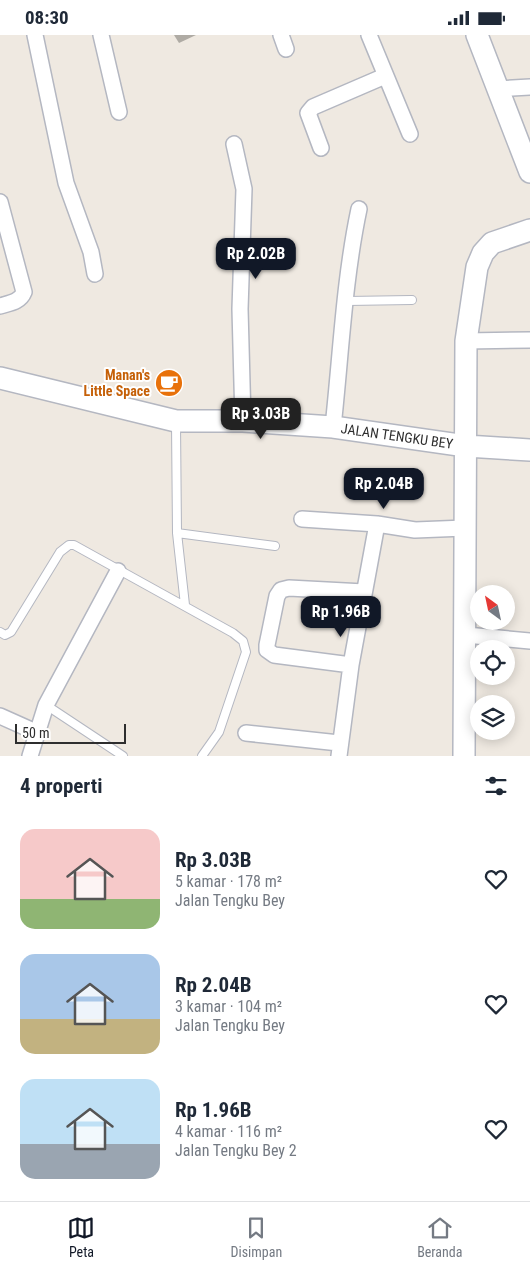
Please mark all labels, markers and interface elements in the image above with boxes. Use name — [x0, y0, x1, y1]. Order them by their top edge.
text: 08:30 — [25, 6, 69, 29]
pin: Rp 2.02B — [204, 237, 308, 280]
text: Rp 2.02B — [227, 244, 285, 263]
place label: Manan's Little Space — [84, 367, 150, 399]
cafe icon: Manan's Little Space — [154, 368, 184, 398]
pin: Rp 3.03B — [209, 397, 313, 440]
text: Rp 3.03B — [232, 404, 290, 423]
street label: JALAN TENGKU BEY — [340, 420, 455, 452]
pin: Rp 2.04B — [332, 467, 436, 510]
text: Rp 2.04B — [355, 474, 413, 493]
north arrow — [470, 585, 515, 630]
map controls — [470, 585, 515, 740]
pin: Rp 1.96B — [289, 595, 393, 638]
text: Rp 1.96B — [312, 602, 370, 621]
button: locate — [470, 640, 515, 685]
button: layers — [470, 695, 515, 740]
scale bar — [15, 721, 126, 744]
text: 50 m — [22, 725, 50, 741]
icon: filters — [482, 772, 510, 800]
text: 4 properti — [20, 774, 103, 798]
text: Rp 3.03B — [175, 848, 252, 872]
icon: home — [60, 849, 120, 909]
icon: heart — [482, 865, 510, 893]
text: 5 kamar · 178 m² — [175, 872, 282, 891]
text: Jalan Tengku Bey — [175, 891, 285, 910]
text: Rp 2.04B — [175, 973, 252, 997]
icon: home — [60, 974, 120, 1034]
icon: heart — [482, 990, 510, 1018]
text: 3 kamar · 104 m² — [175, 997, 282, 1016]
text: Jalan Tengku Bey — [175, 1016, 285, 1035]
text: Rp 1.96B — [175, 1098, 252, 1122]
icon: home — [60, 1099, 120, 1159]
icon: heart — [482, 1115, 510, 1143]
text: 4 kamar · 116 m² — [175, 1122, 282, 1141]
text: Jalan Tengku Bey 2 — [175, 1141, 297, 1160]
tab: Peta — [67, 1214, 95, 1260]
tab: Disimpan — [230, 1214, 282, 1260]
tab: Beranda — [417, 1214, 463, 1260]

